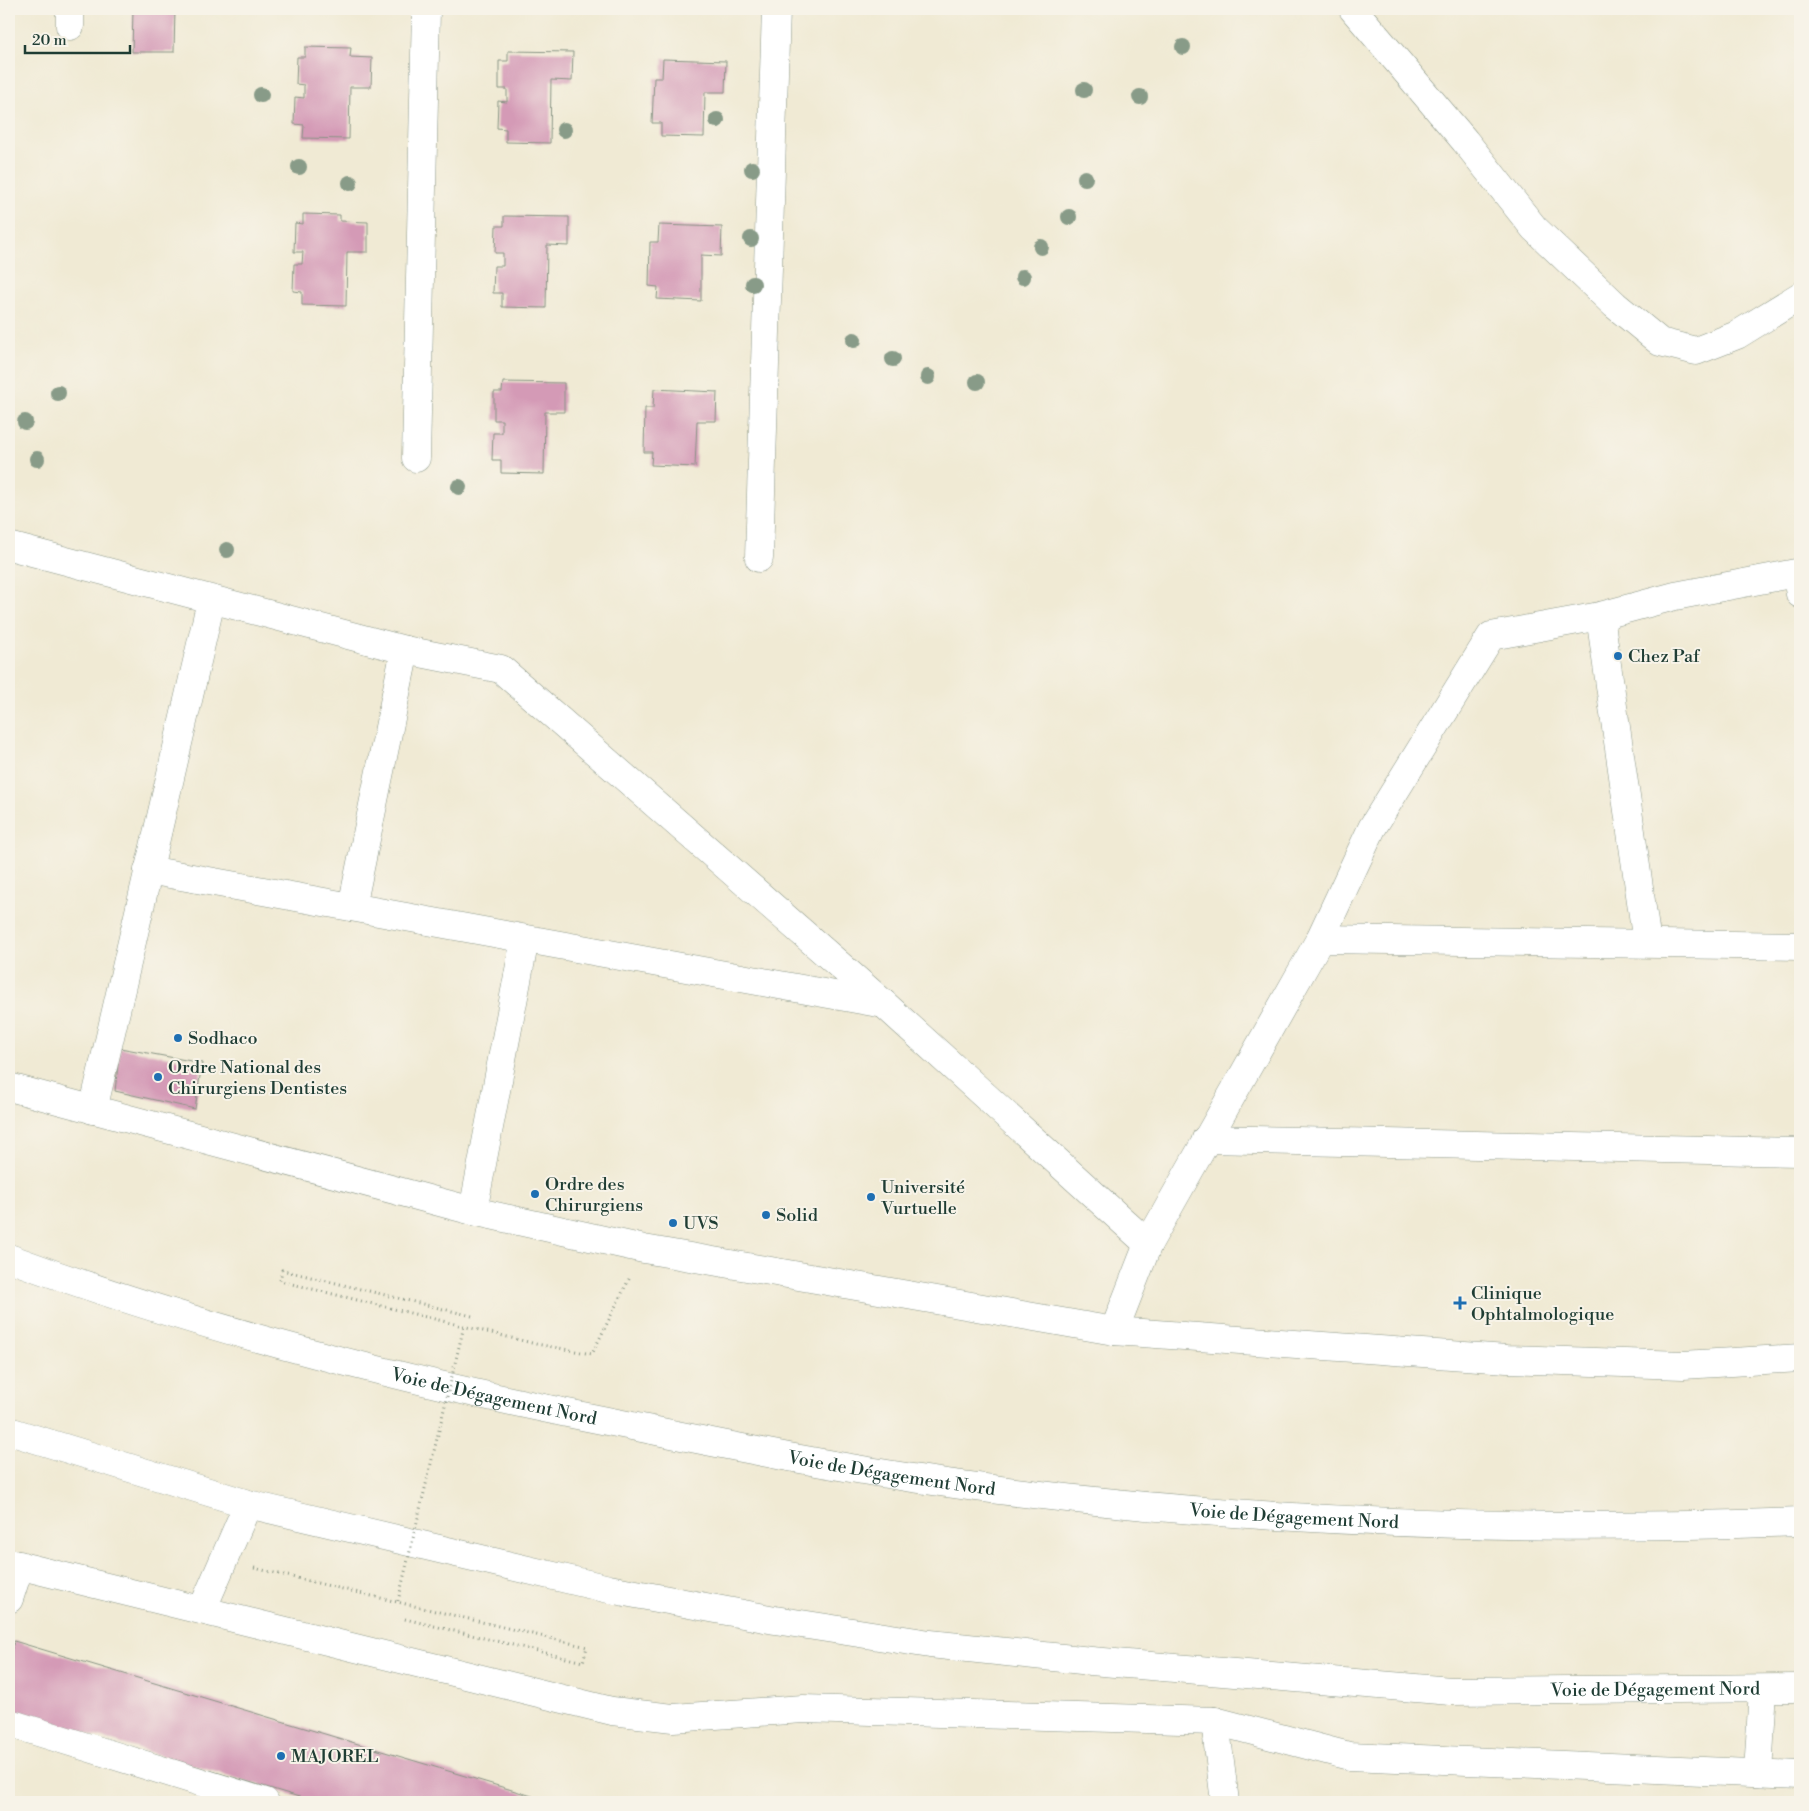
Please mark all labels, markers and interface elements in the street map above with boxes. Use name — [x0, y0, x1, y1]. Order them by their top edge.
scale bar — [25, 22, 130, 54]
text: 20 m — [32, 31, 67, 50]
place label: Chez Paf — [1628, 645, 1701, 668]
marker: Chez Paf — [1612, 650, 1624, 662]
place label: Sodhaco — [188, 1027, 258, 1050]
marker: Sodhaco — [172, 1032, 184, 1044]
place label: Ordre National des Chirurgiens Dentistes — [168, 1056, 347, 1100]
marker: Ordre National des Chirurgiens Dentistes — [152, 1071, 164, 1083]
place label: Ordre des Chirurgiens — [545, 1173, 643, 1217]
place label: Université Vurtuelle — [880, 1176, 965, 1220]
marker: Ordre des Chirurgiens — [529, 1188, 541, 1200]
marker: Université Vurtuelle — [865, 1191, 877, 1203]
place label: Solid — [776, 1204, 819, 1227]
marker: Solid — [760, 1209, 772, 1221]
place label: UVS — [683, 1212, 719, 1235]
marker: UVS — [667, 1217, 679, 1229]
place label: Clinique Ophtalmologique — [1471, 1282, 1614, 1326]
marker: Clinique Ophtalmologique — [1453, 1296, 1467, 1310]
street label: Voie de Dégagement Nord — [388, 1363, 600, 1431]
street label: Voie de Dégagement Nord — [785, 1446, 998, 1501]
street label: Voie de Dégagement Nord — [1187, 1499, 1400, 1534]
street label: Voie de Dégagement Nord — [1549, 1677, 1761, 1702]
place label: MAJOREL — [291, 1745, 378, 1768]
marker: MAJOREL — [275, 1750, 287, 1762]

